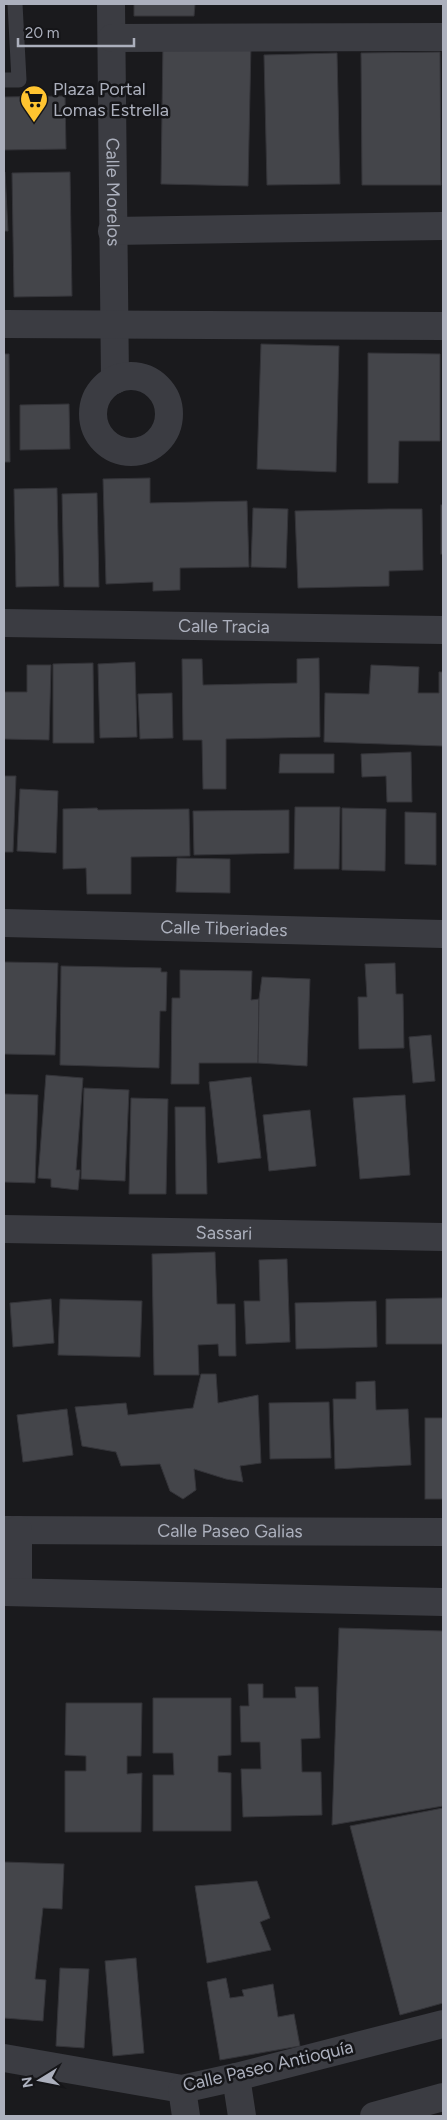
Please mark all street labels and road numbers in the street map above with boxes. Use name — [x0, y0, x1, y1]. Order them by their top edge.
street label: Calle Morelos — [101, 137, 125, 247]
street label: Calle Tracia — [178, 615, 270, 638]
street label: Calle Tiberiades — [160, 916, 288, 941]
street label: Sassari — [196, 1221, 252, 1245]
street label: Calle Paseo Galias — [157, 1520, 303, 1542]
street label: Calle Paseo Antioquía — [181, 2036, 355, 2096]

